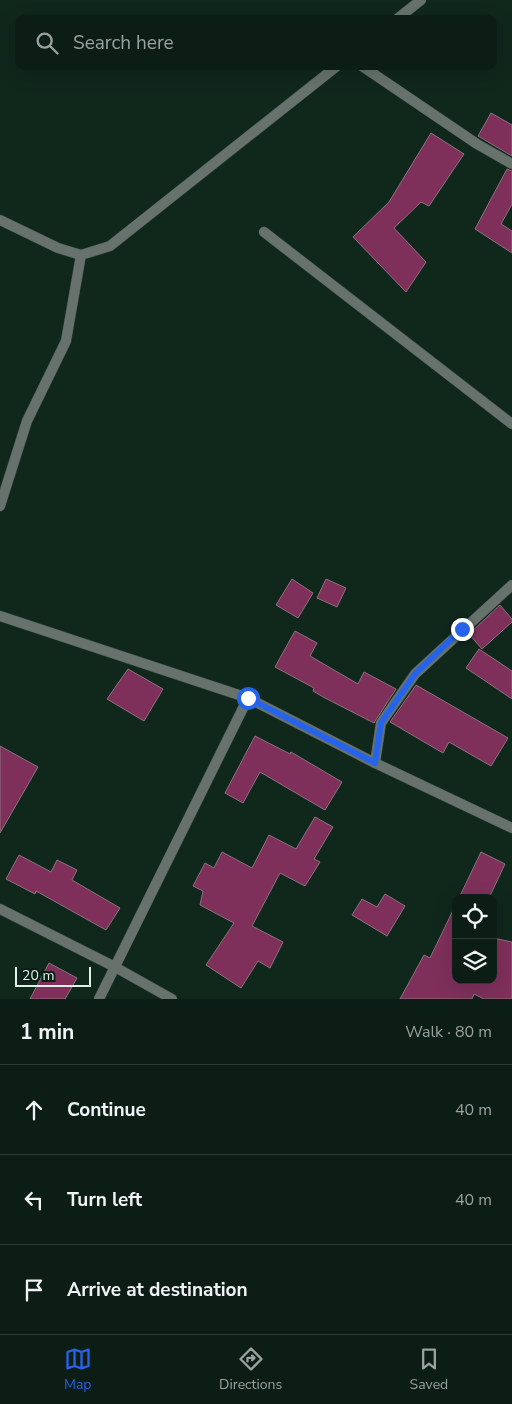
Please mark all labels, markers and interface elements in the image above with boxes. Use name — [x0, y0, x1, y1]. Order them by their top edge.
search box — [15, 15, 497, 70]
icon: search — [33, 29, 61, 57]
text: Search here — [73, 30, 174, 56]
route end — [451, 618, 474, 641]
route start — [237, 687, 260, 710]
map controls — [452, 894, 497, 984]
button: locate — [452, 894, 497, 939]
button: layers — [452, 939, 497, 984]
scale bar — [15, 964, 91, 987]
text: 20 m — [22, 966, 54, 985]
text: 1 min — [20, 1018, 74, 1046]
text: Walk · 80 m — [405, 1021, 492, 1043]
icon: ahead — [20, 1096, 48, 1124]
text: Continue — [67, 1097, 146, 1123]
text: 40 m — [455, 1099, 492, 1121]
icon: left — [20, 1186, 48, 1214]
text: Turn left — [67, 1187, 142, 1213]
text: 40 m — [455, 1189, 492, 1211]
icon: arrive — [20, 1276, 48, 1304]
text: Arrive at destination — [67, 1277, 248, 1303]
tab: Map — [64, 1345, 92, 1394]
tab: Directions — [219, 1345, 282, 1394]
tab: Saved — [410, 1345, 448, 1394]

